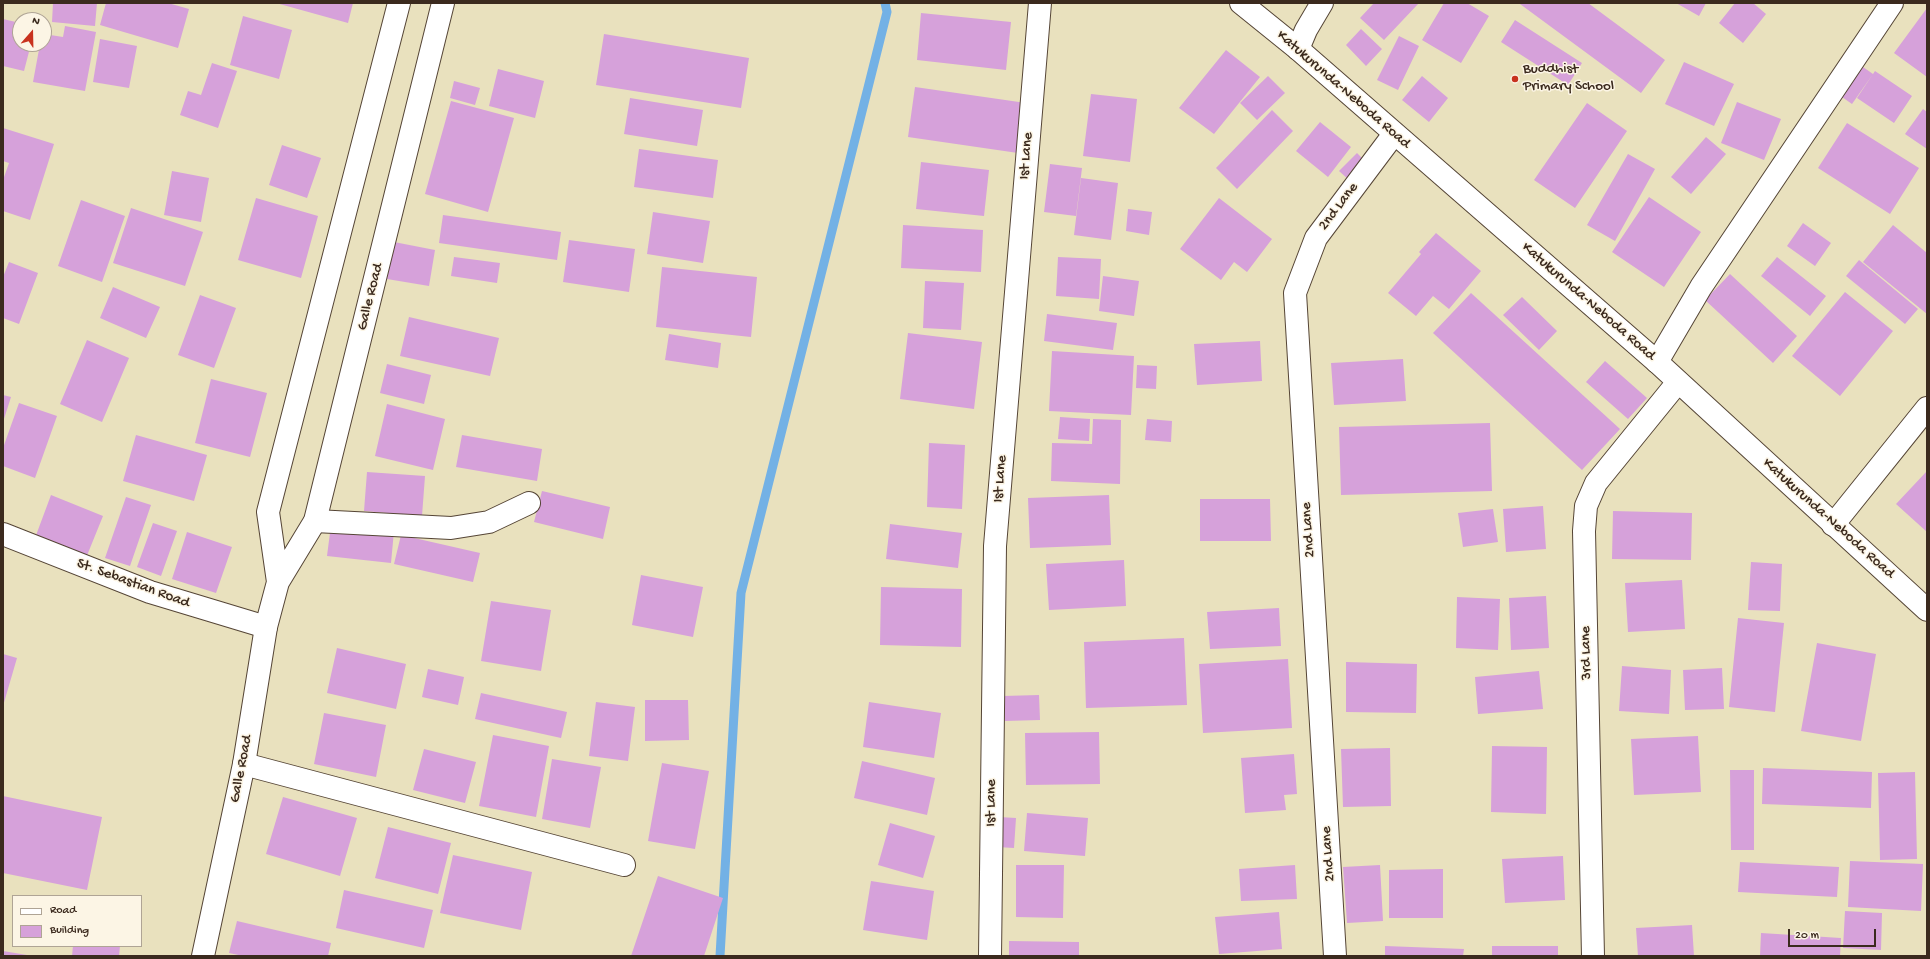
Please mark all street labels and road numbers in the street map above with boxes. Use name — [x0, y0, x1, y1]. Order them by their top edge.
street label: Katukurunda-Neboda Road — [1272, 27, 1414, 153]
street label: Ist Lane — [1016, 132, 1038, 180]
street label: 2nd Lane — [1315, 179, 1363, 235]
street label: Katukurunda-Neboda Road — [1517, 239, 1659, 365]
street label: Galle Road — [354, 262, 388, 332]
street label: Ist Lane — [990, 455, 1012, 503]
street label: Katukurunda-Neboda Road — [1758, 455, 1898, 583]
street label: 2nd Lane — [1298, 502, 1320, 558]
street label: St. Sebastian Road — [74, 555, 192, 613]
street label: 3rd Lane — [1578, 626, 1596, 680]
street label: Galle Road — [227, 734, 257, 804]
street label: Ist Lane — [983, 779, 1001, 827]
street label: 2nd Lane — [1318, 826, 1340, 882]

